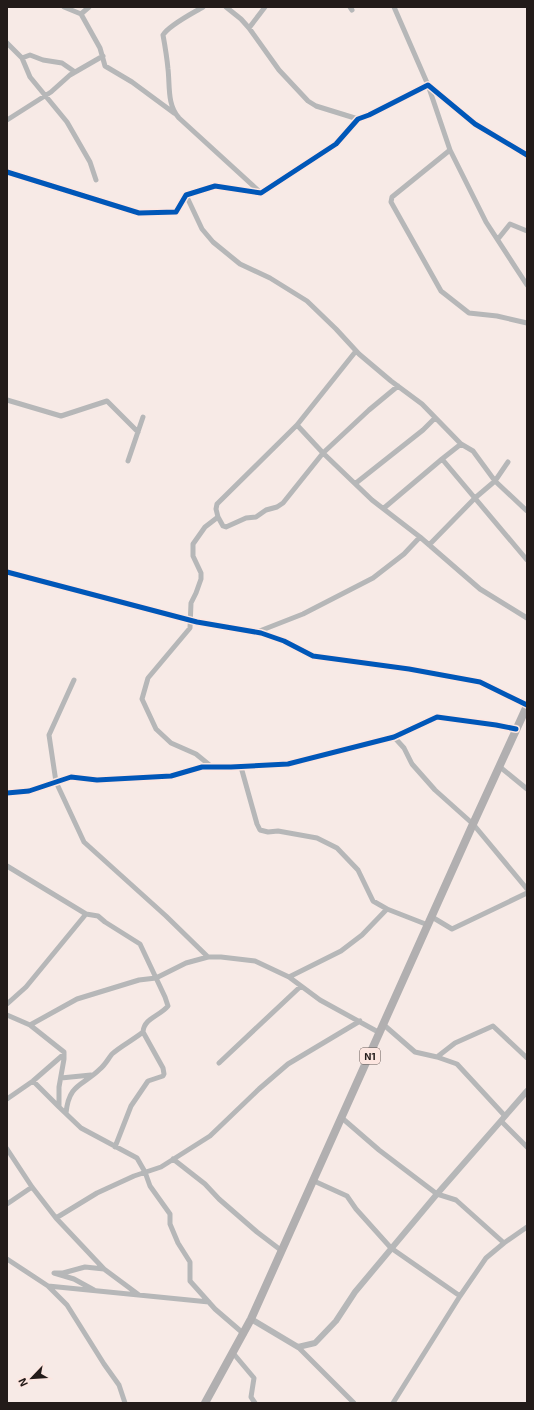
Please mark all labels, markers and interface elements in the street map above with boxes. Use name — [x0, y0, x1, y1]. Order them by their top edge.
road number: N1 — [360, 1048, 380, 1064]
north arrow — [12, 1358, 52, 1398]
text: N — [15, 1376, 30, 1389]

